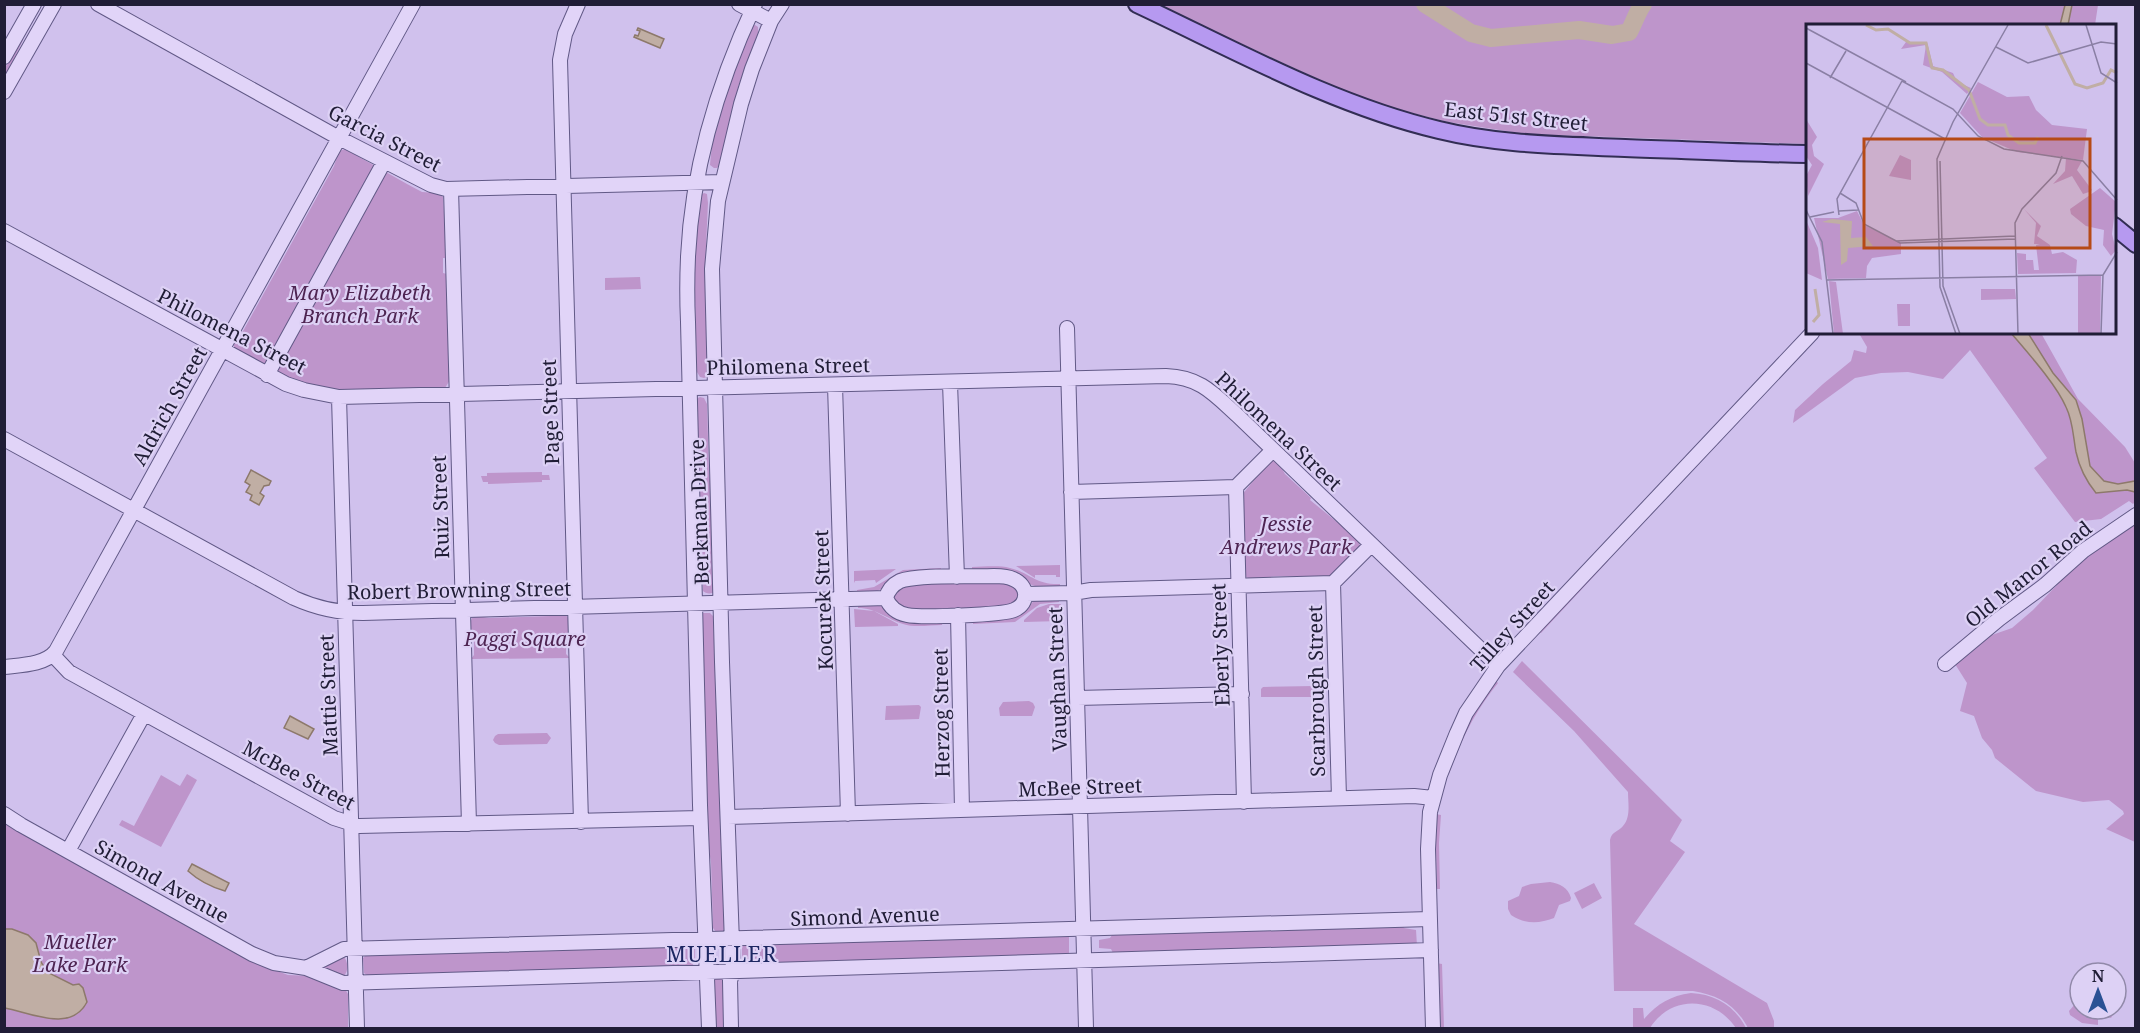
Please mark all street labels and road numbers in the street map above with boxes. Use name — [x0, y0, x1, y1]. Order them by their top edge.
street label: East 51st Street — [1443, 95, 1589, 137]
street label: Garcia Street — [324, 98, 446, 178]
street label: Philomena Street — [153, 282, 311, 380]
street label: Aldrich Street — [125, 342, 213, 470]
street label: Philomena Street — [706, 351, 870, 381]
street label: Page Street — [535, 359, 565, 465]
street label: Philomena Street — [1210, 365, 1348, 497]
street label: Berkman Drive — [683, 439, 715, 585]
street label: Ruiz Street — [425, 455, 455, 559]
street label: Old Manor Road — [1959, 514, 2097, 634]
street label: Kocurek Street — [807, 529, 839, 671]
street label: Robert Browning Street — [347, 575, 571, 605]
street label: Tilley Street — [1464, 575, 1560, 677]
street label: Eberly Street — [1204, 583, 1236, 707]
street label: Scarbrough Street — [1301, 605, 1331, 777]
street label: Vaughan Street — [1041, 606, 1073, 752]
street label: Mattie Street — [312, 633, 344, 757]
street label: Herzog Street — [926, 648, 956, 778]
street label: McBee Street — [238, 734, 360, 816]
street label: McBee Street — [1018, 771, 1142, 803]
street label: Simond Avenue — [90, 833, 234, 929]
street label: Simond Avenue — [790, 900, 940, 932]

